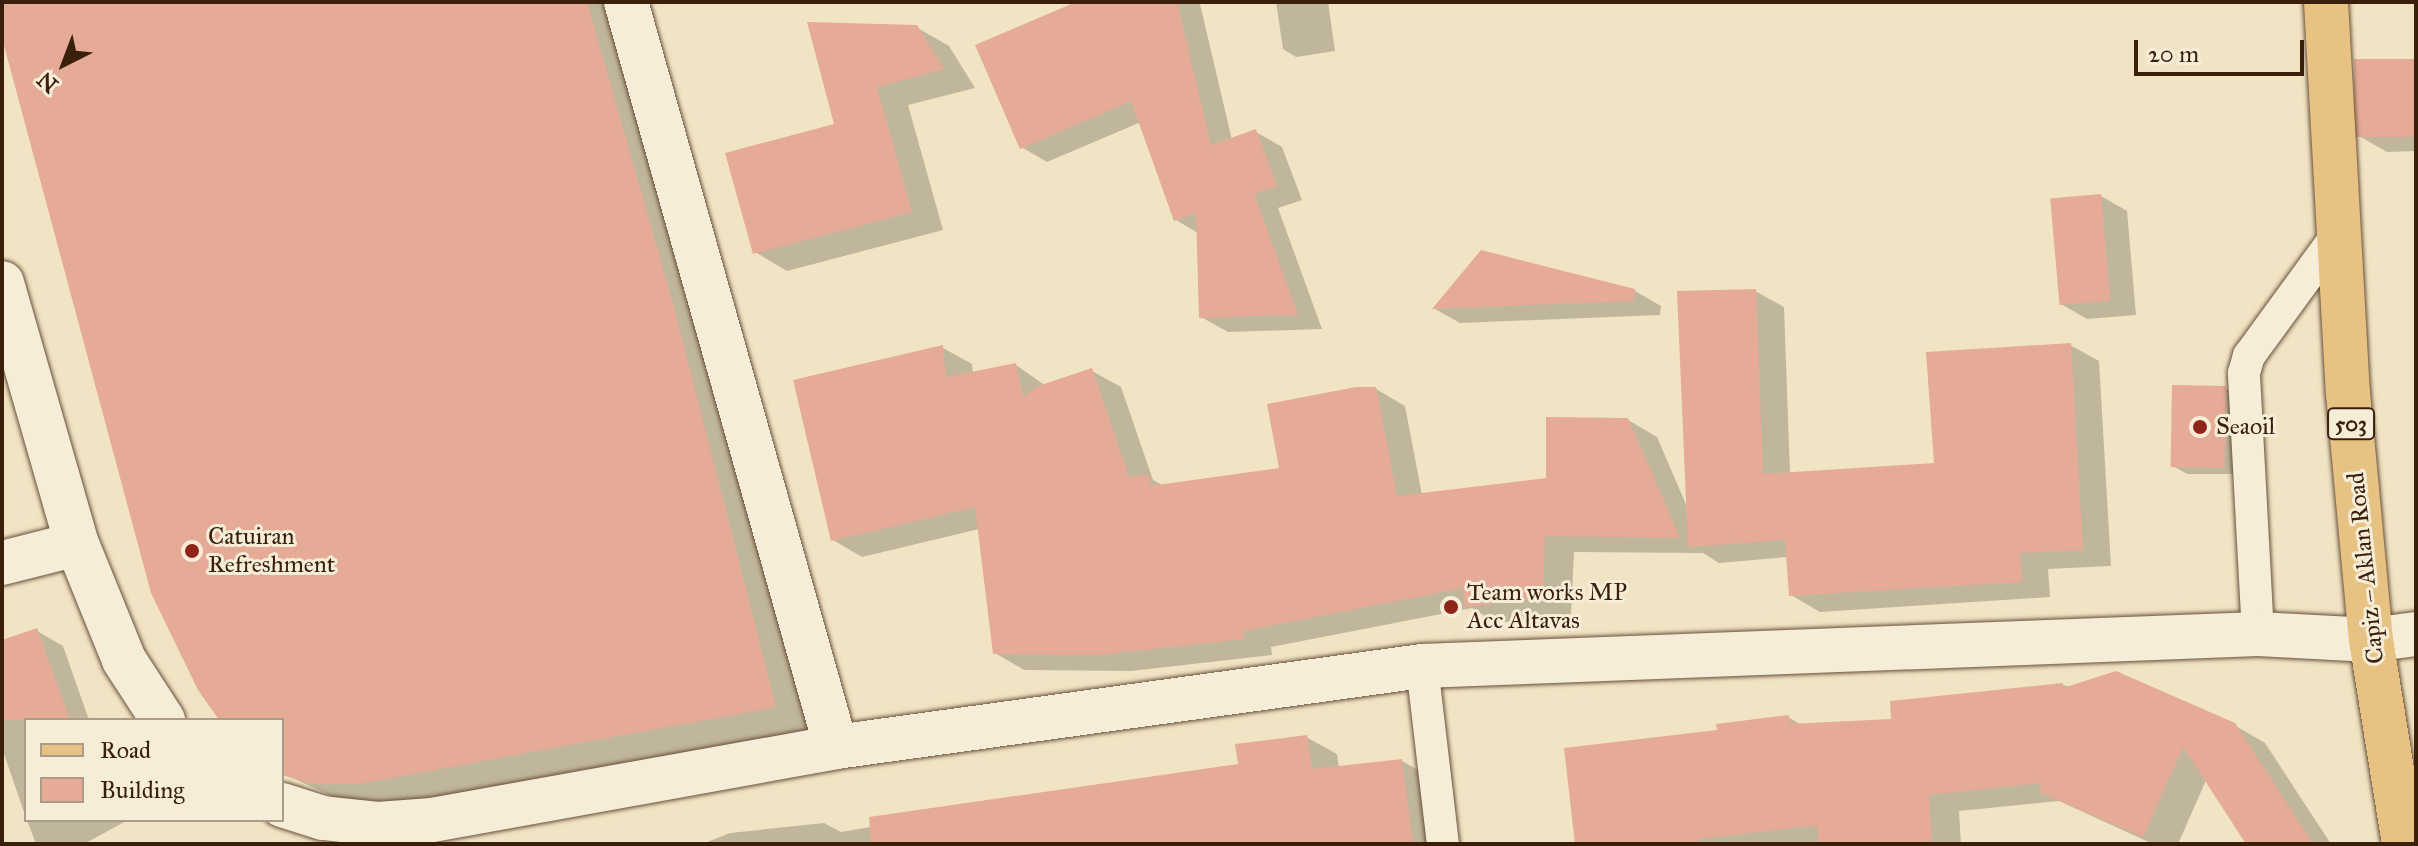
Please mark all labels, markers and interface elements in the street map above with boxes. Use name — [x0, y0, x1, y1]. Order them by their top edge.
north arrow — [24, 24, 104, 104]
scale bar — [2138, 24, 2308, 74]
text: 20 m — [2148, 39, 2199, 69]
text: N — [32, 66, 64, 98]
road number: 503 — [2327, 406, 2375, 442]
place label: Seaoil — [2216, 413, 2275, 441]
marker: Seaoil — [2191, 418, 2209, 436]
street label: Capiz – Aklan Road — [2342, 471, 2390, 665]
place label: Catuiran Refreshment — [208, 523, 335, 579]
marker: Catuiran Refreshment — [183, 542, 201, 560]
place label: Team works MP Acc Altavas — [1467, 579, 1627, 635]
marker: Team works MP Acc Altavas — [1442, 598, 1460, 616]
legend — [24, 718, 284, 822]
text: Road — [100, 735, 151, 765]
text: Building — [100, 775, 185, 805]

